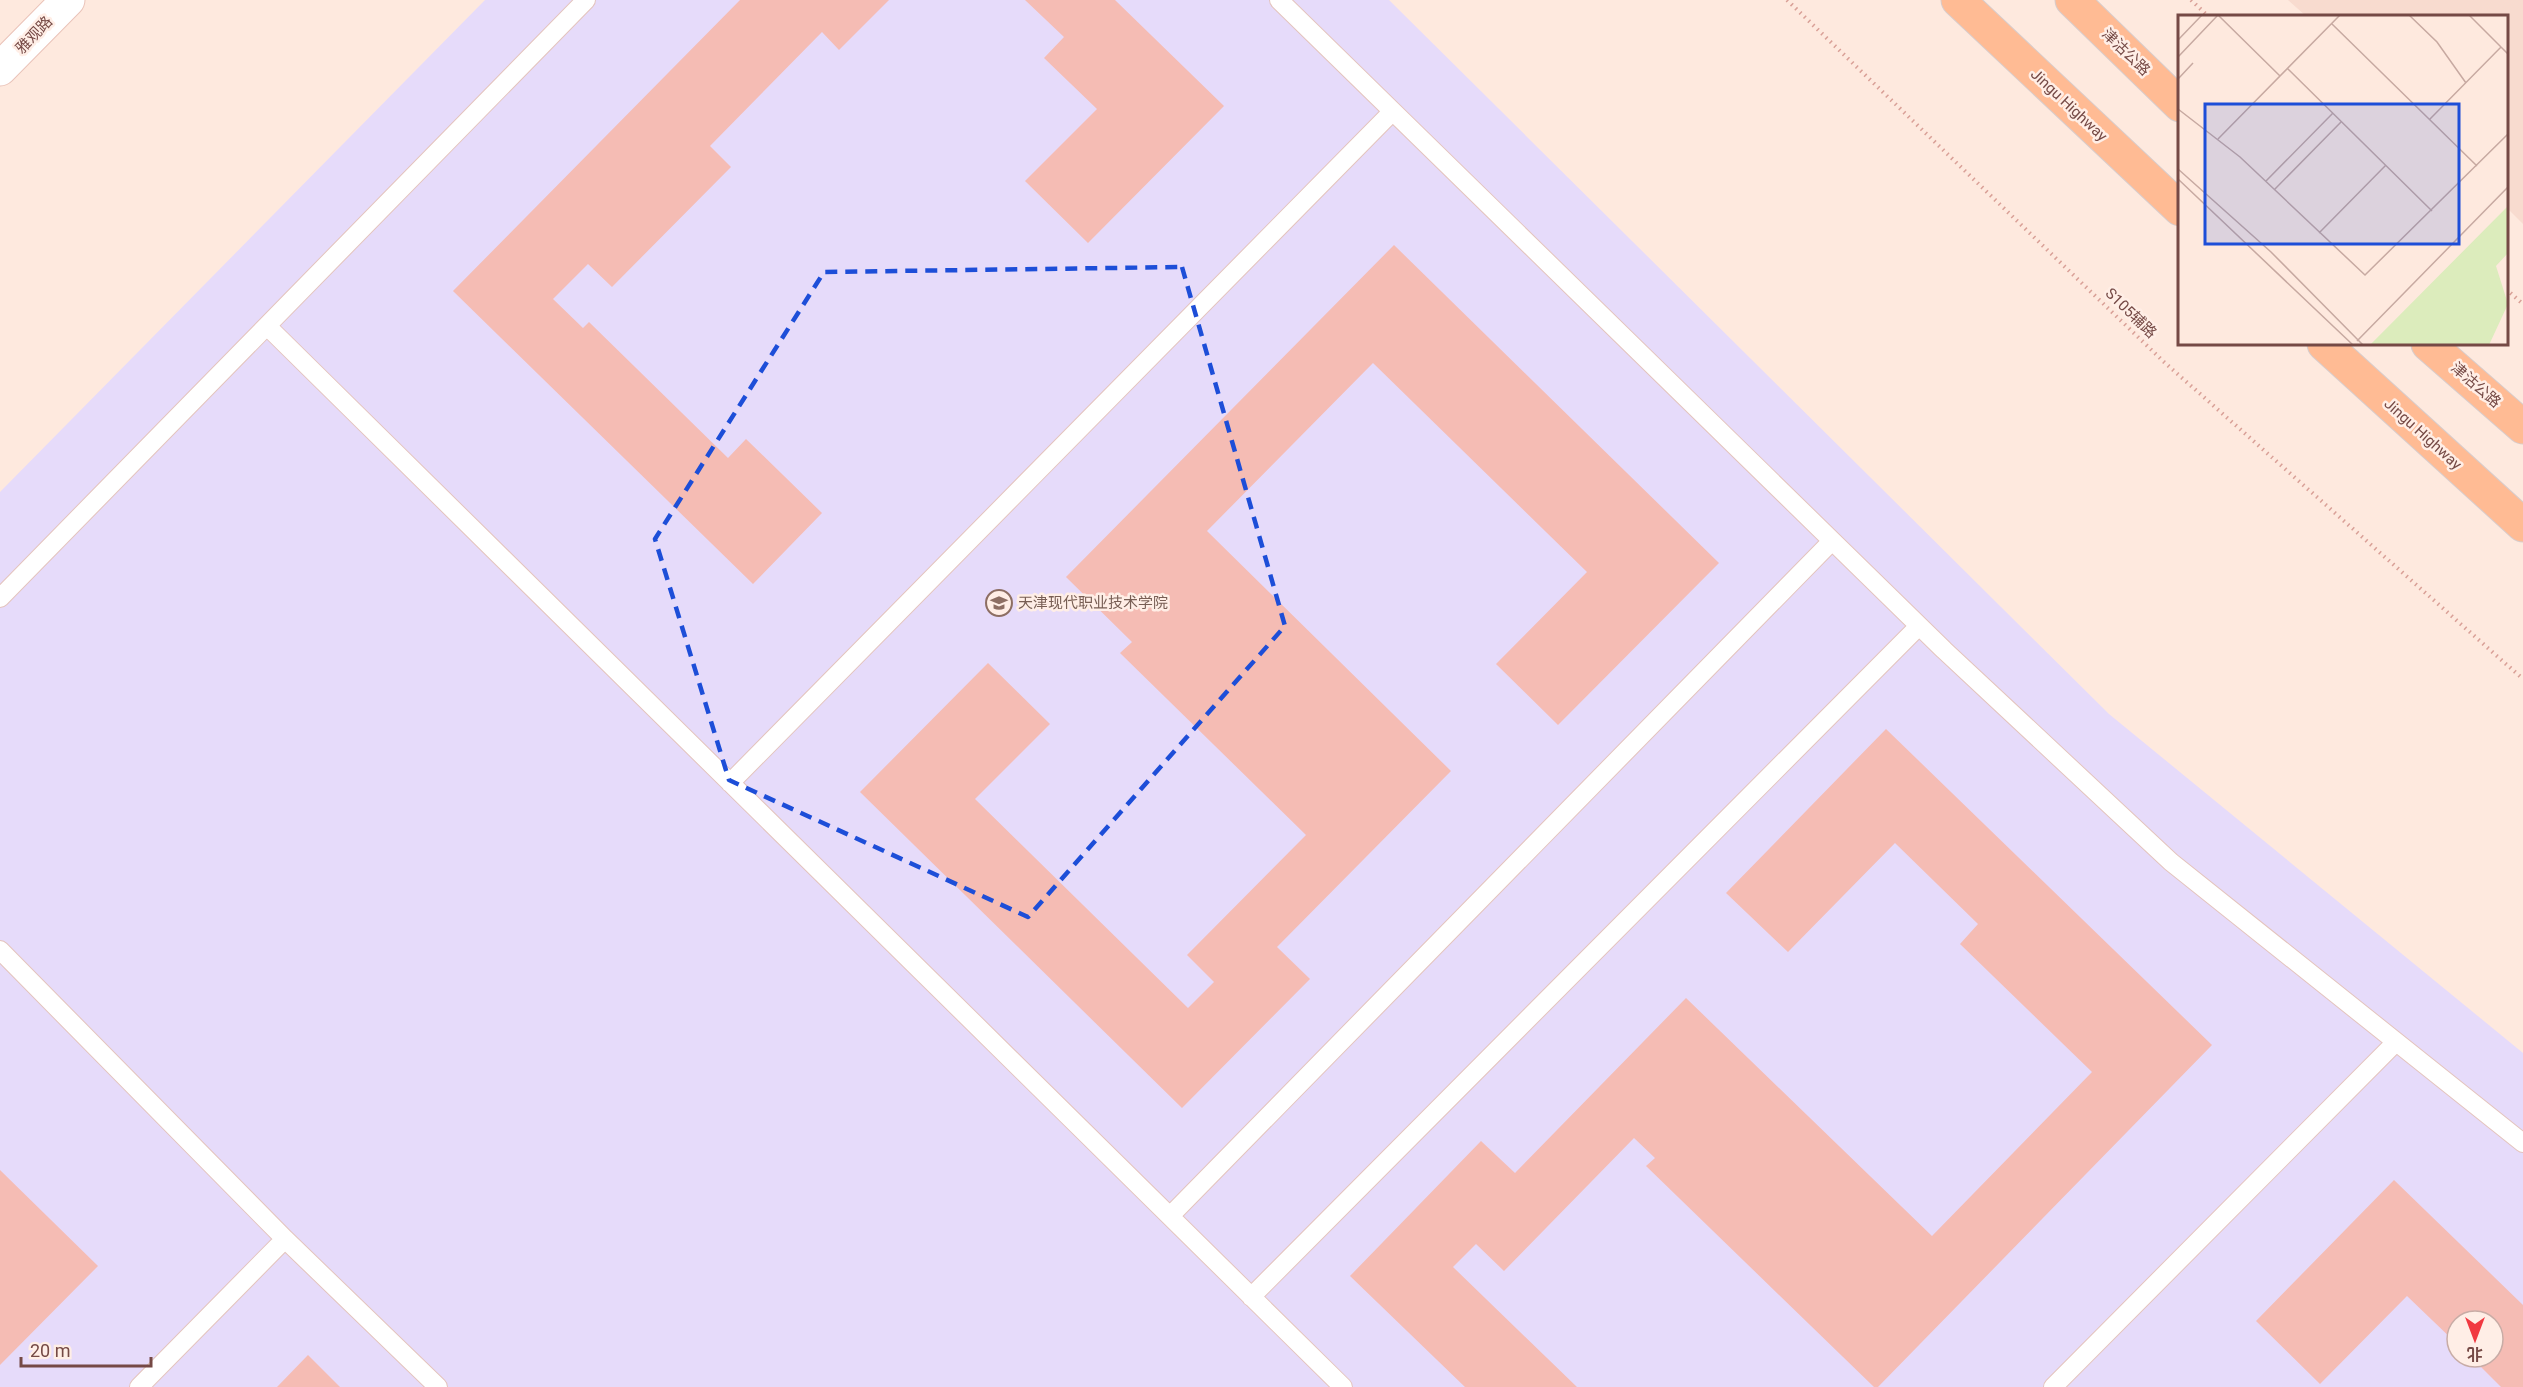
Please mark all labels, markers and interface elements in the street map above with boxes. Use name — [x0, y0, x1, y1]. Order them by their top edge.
street label: 雅观路 — [12, 13, 56, 57]
inset map — [2178, 15, 2508, 345]
street label: 津沽公路 — [2098, 25, 2154, 79]
street label: Jingu Highway — [2027, 65, 2111, 145]
street label: S105辅路 — [2102, 284, 2160, 342]
street label: 津沽公路 — [2447, 359, 2505, 411]
street label: Jingu Highway — [2381, 394, 2465, 474]
school or university icon: 天津现代职业技术学院 — [984, 588, 1014, 618]
place label: 天津现代职业技术学院 — [1018, 594, 1168, 612]
north arrow — [2445, 1309, 2505, 1369]
scale bar — [21, 1330, 152, 1368]
text: 20 m — [30, 1340, 70, 1361]
text: 北 — [2467, 1344, 2483, 1363]

